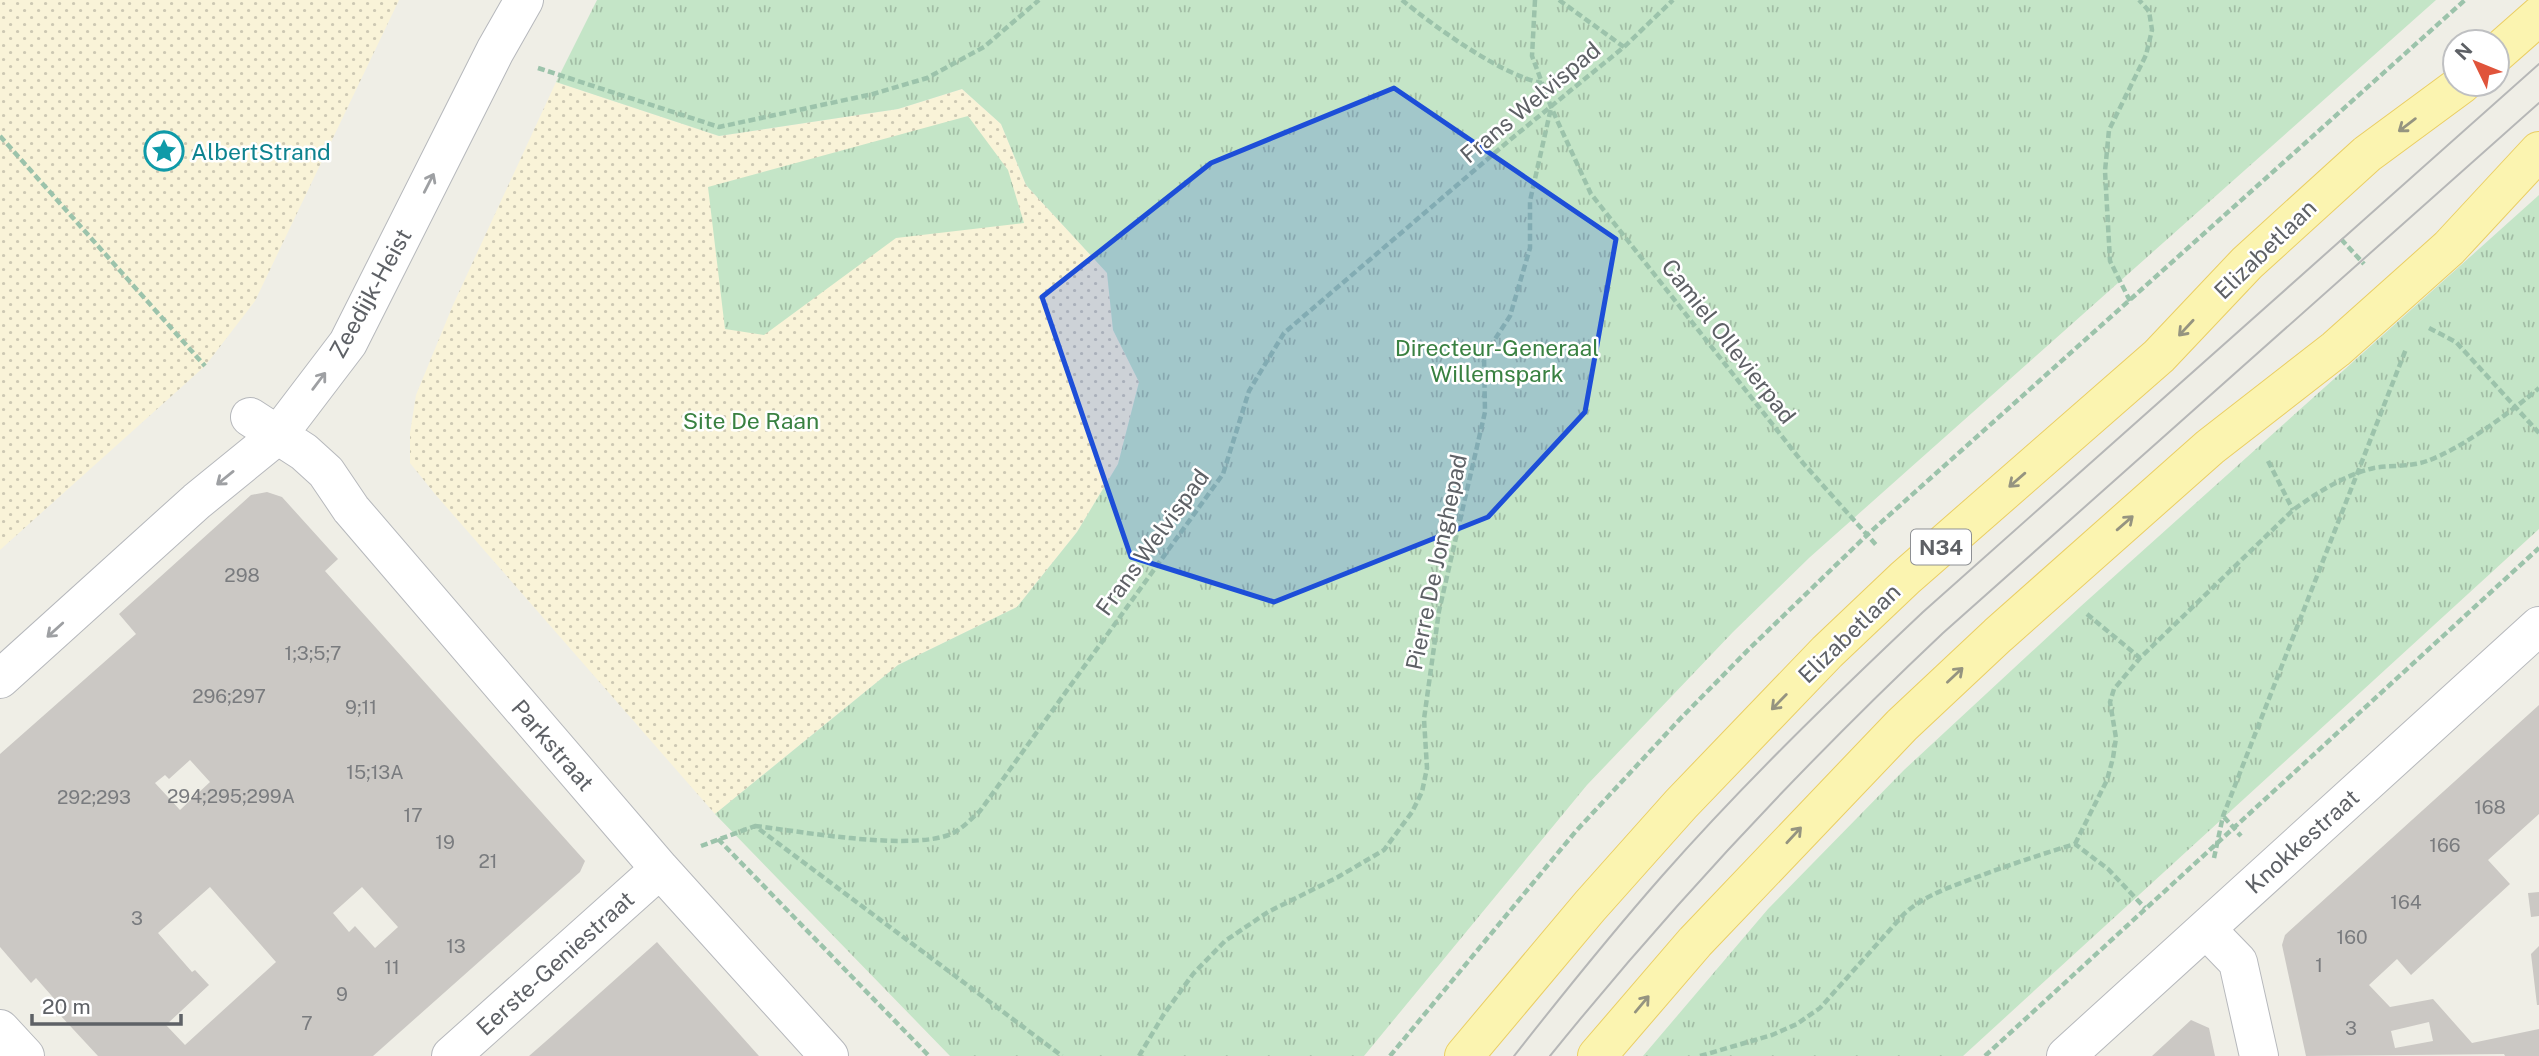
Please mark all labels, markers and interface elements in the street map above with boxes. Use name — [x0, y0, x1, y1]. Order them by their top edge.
north arrow — [2441, 28, 2511, 98]
street label: Frans Welvispad — [1455, 36, 1605, 168]
text: N — [2450, 38, 2477, 64]
one-way arrow — [2398, 117, 2417, 132]
place icon: AlbertStrand — [143, 130, 185, 172]
place label: AlbertStrand — [191, 138, 331, 165]
one-way arrow — [422, 173, 436, 194]
street label: Elizabetlaan — [2208, 194, 2322, 304]
street label: Zeedijk-Heist — [323, 224, 417, 362]
street label: Camiel Ollevierpad — [1656, 253, 1802, 429]
one-way arrow — [2177, 319, 2194, 336]
park label: Directeur-Generaal Willemspark — [1395, 334, 1599, 387]
one-way arrow — [312, 372, 326, 391]
park label: Site De Raan — [683, 407, 819, 434]
street label: Pierre De Jonghepad — [1400, 452, 1472, 672]
street label: Frans Welvispad — [1090, 464, 1214, 620]
one-way arrow — [216, 471, 234, 486]
one-way arrow — [2008, 472, 2026, 488]
one-way arrow — [2116, 515, 2134, 531]
road number: N34 — [1911, 530, 1971, 564]
house number: 298 — [224, 564, 260, 586]
street label: Elizabetlaan — [1792, 578, 1906, 688]
one-way arrow — [46, 622, 64, 638]
house number: 1;3;5;7 — [285, 642, 341, 664]
one-way arrow — [1946, 666, 1963, 683]
house number: 296;297 — [192, 685, 266, 707]
one-way arrow — [1770, 693, 1787, 710]
street label: Parkstraat — [506, 694, 600, 796]
house number: 9;11 — [345, 696, 377, 718]
house number: 15;13A — [346, 761, 404, 783]
street label: Knokkestraat — [2240, 783, 2364, 899]
house number: 294;295;299A — [167, 785, 295, 807]
house number: 292;293 — [57, 786, 131, 808]
house number: 168 — [2474, 796, 2506, 818]
house number: 17 — [403, 804, 423, 826]
one-way arrow — [1786, 827, 1803, 844]
house number: 19 — [435, 831, 455, 853]
house number: 166 — [2429, 834, 2461, 856]
house number: 21 — [478, 850, 498, 872]
street label: Eerste-Geniestraat — [471, 885, 639, 1041]
house number: 164 — [2390, 891, 2422, 913]
house number: 3 — [131, 907, 143, 929]
house number: 160 — [2336, 926, 2368, 948]
house number: 13 — [446, 935, 466, 957]
house number: 1 — [2315, 954, 2323, 976]
house number: 11 — [384, 956, 400, 978]
scale bar — [32, 982, 180, 1026]
house number: 9 — [336, 983, 348, 1005]
text: 20 m — [42, 994, 91, 1019]
one-way arrow — [1634, 995, 1650, 1013]
house number: 7 — [301, 1012, 313, 1034]
house number: 3 — [2345, 1017, 2357, 1039]

